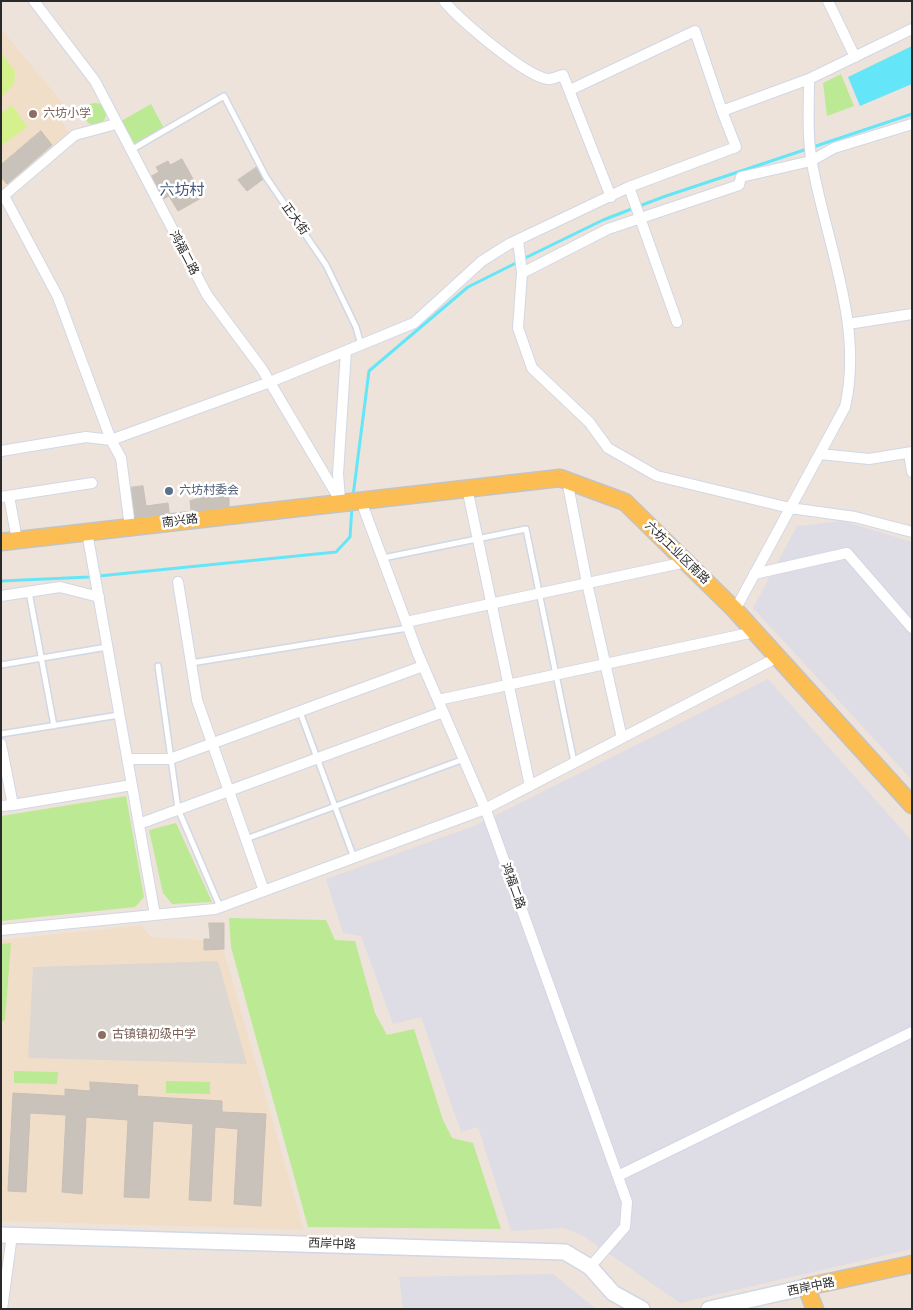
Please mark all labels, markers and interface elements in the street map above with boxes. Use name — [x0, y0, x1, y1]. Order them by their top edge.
place label: 六坊小学 — [43, 107, 91, 121]
marker: 六坊小学 — [27, 108, 39, 120]
district label: 六坊村 — [160, 182, 204, 200]
street label: 正大街 — [279, 200, 311, 238]
street label: 鸿福二路 — [166, 228, 202, 278]
place label: 六坊村委会 — [179, 484, 239, 498]
marker: 六坊村委会 — [163, 485, 175, 497]
street label: 南兴路 — [161, 512, 199, 530]
street label: 六坊工业区南路 — [642, 519, 712, 587]
street label: 鸿福二路 — [498, 861, 528, 911]
place label: 古镇镇初级中学 — [112, 1028, 196, 1042]
marker: 古镇镇初级中学 — [96, 1029, 108, 1041]
street label: 西岸中路 — [308, 1236, 356, 1252]
street label: 西岸中路 — [786, 1275, 836, 1299]

